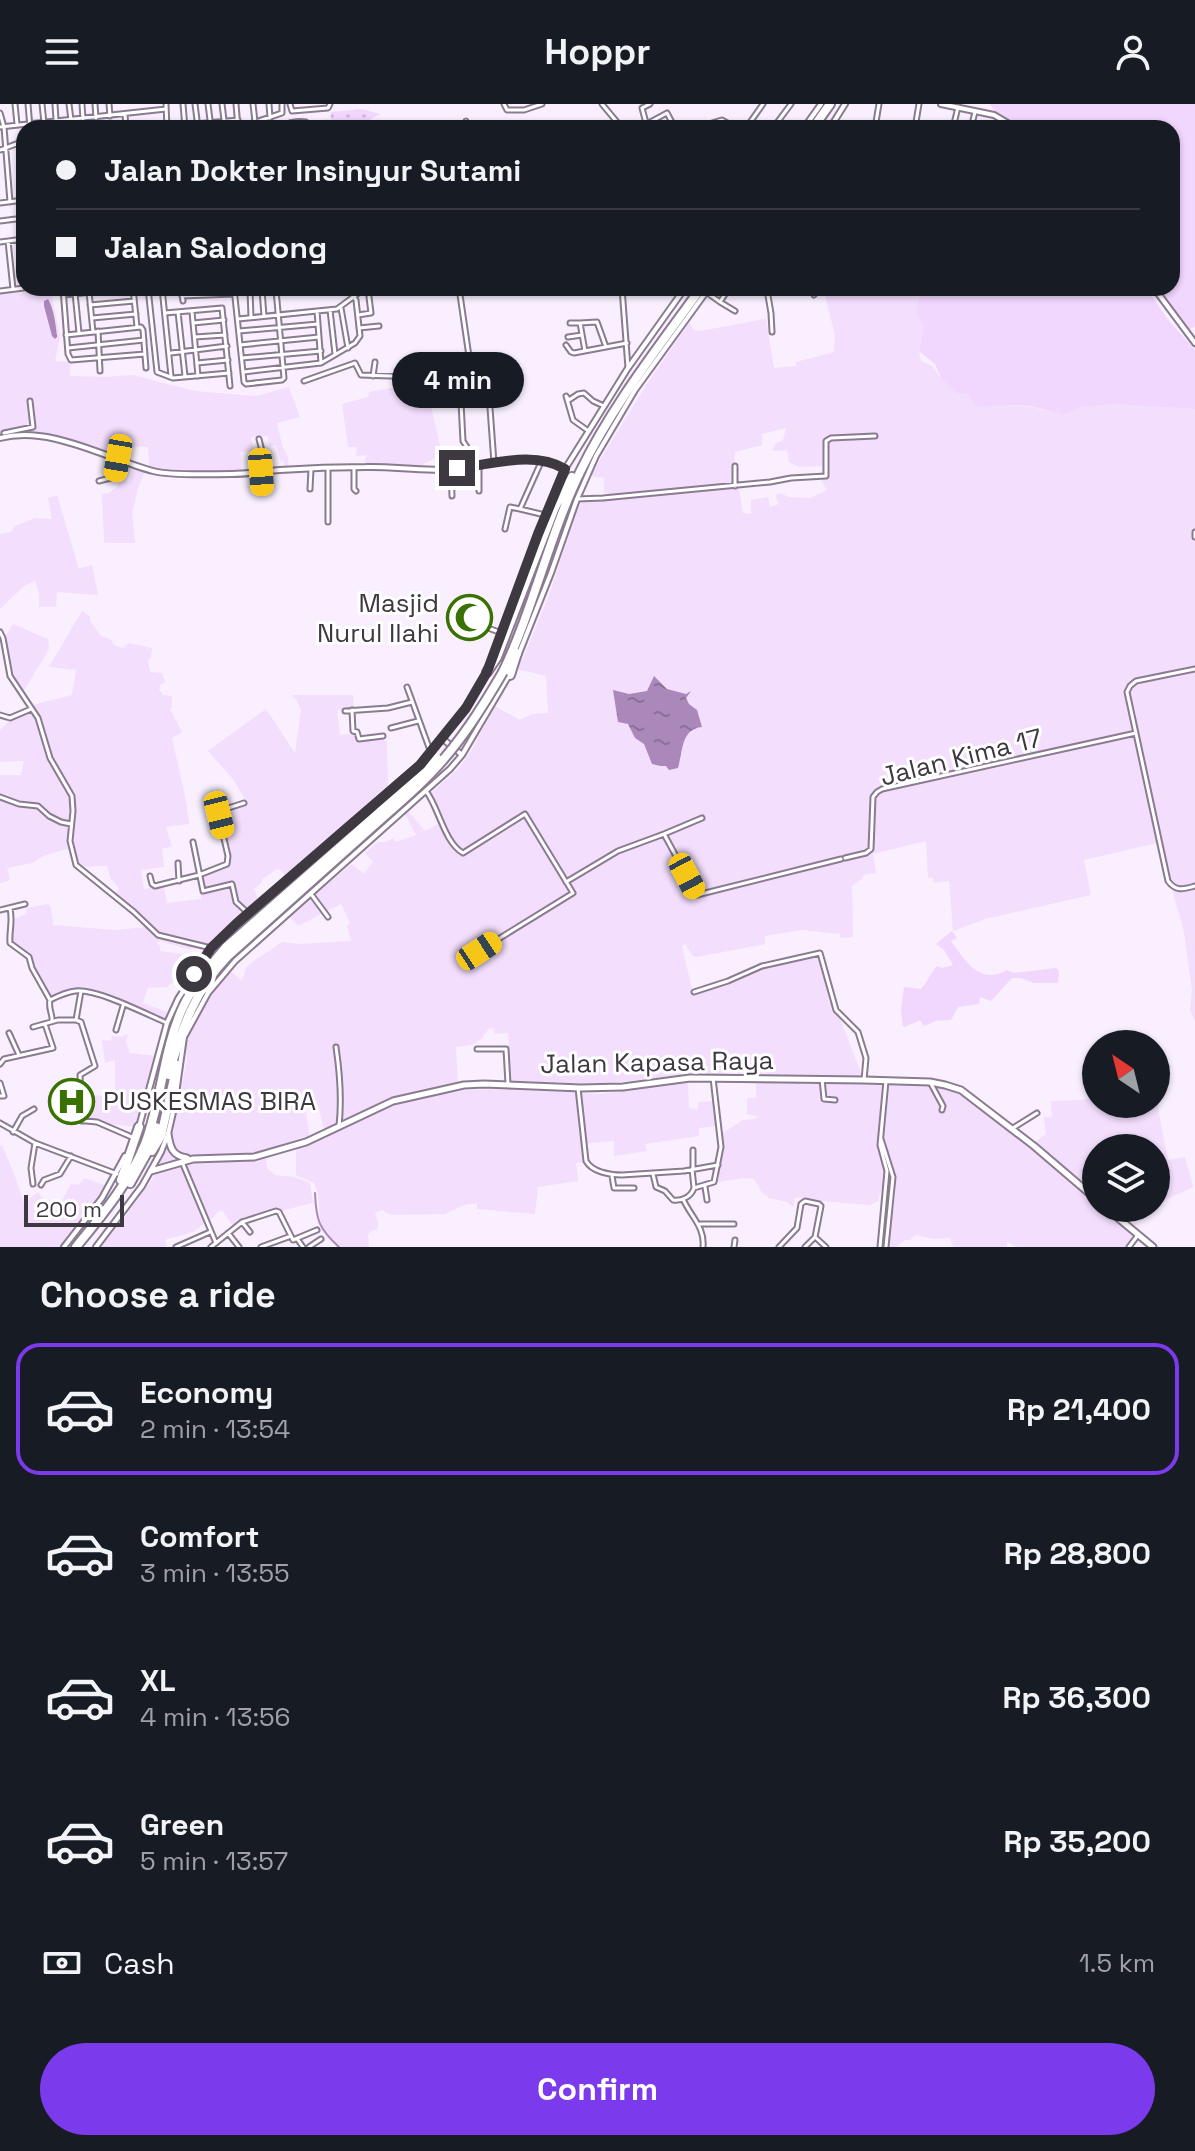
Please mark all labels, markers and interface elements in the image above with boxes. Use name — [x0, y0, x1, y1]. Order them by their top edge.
text: Hoppr — [545, 29, 650, 75]
icon: menu — [40, 30, 84, 74]
icon: person — [1111, 30, 1155, 74]
text: Jalan Dokter Insinyur Sutami — [104, 151, 521, 190]
text: Jalan Salodong — [104, 228, 327, 267]
callout: 4 min — [391, 352, 523, 408]
text: 4 min — [424, 363, 492, 397]
car — [102, 432, 134, 484]
car — [247, 447, 275, 497]
route end — [439, 450, 475, 486]
place label: Masjid Nurul Ilahi — [317, 586, 439, 650]
mosque icon: Masjid Nurul Ilahi — [446, 594, 494, 642]
street label: Jalan Kima 17 — [877, 720, 1045, 794]
car — [202, 789, 236, 841]
car — [665, 849, 709, 903]
car — [452, 928, 506, 974]
route start — [176, 956, 212, 992]
north arrow — [1082, 1030, 1170, 1118]
map controls — [1082, 1030, 1170, 1222]
street label: Jalan Kapasa Raya — [540, 1043, 774, 1081]
hospital icon: PUSKESMAS BIRA — [48, 1077, 96, 1125]
place label: PUSKESMAS BIRA — [103, 1084, 316, 1118]
button: layers — [1082, 1134, 1170, 1222]
scale bar — [24, 1191, 124, 1227]
text: 200 m — [36, 1195, 102, 1223]
text: Choose a ride — [40, 1272, 276, 1318]
icon: car — [44, 1373, 116, 1445]
text: Economy — [140, 1373, 273, 1412]
text: Rp 21,400 — [1007, 1390, 1151, 1429]
text: 2 min · 13:54 — [140, 1412, 290, 1446]
icon: car — [44, 1517, 116, 1589]
text: Comfort — [140, 1517, 259, 1556]
text: Rp 28,800 — [1004, 1534, 1151, 1573]
text: 3 min · 13:55 — [140, 1556, 290, 1590]
icon: car — [44, 1661, 116, 1733]
text: XL — [140, 1661, 176, 1700]
text: Rp 36,300 — [1003, 1678, 1151, 1717]
text: 4 min · 13:56 — [140, 1700, 290, 1734]
icon: car — [44, 1805, 116, 1877]
text: Green — [140, 1805, 224, 1844]
text: Rp 35,200 — [1004, 1822, 1151, 1861]
text: 5 min · 13:57 — [140, 1844, 288, 1878]
icon: cash — [40, 1941, 84, 1985]
text: Cash — [104, 1944, 175, 1983]
text: 1.5 km — [1079, 1946, 1155, 1980]
button: Confirm — [40, 2043, 1155, 2135]

